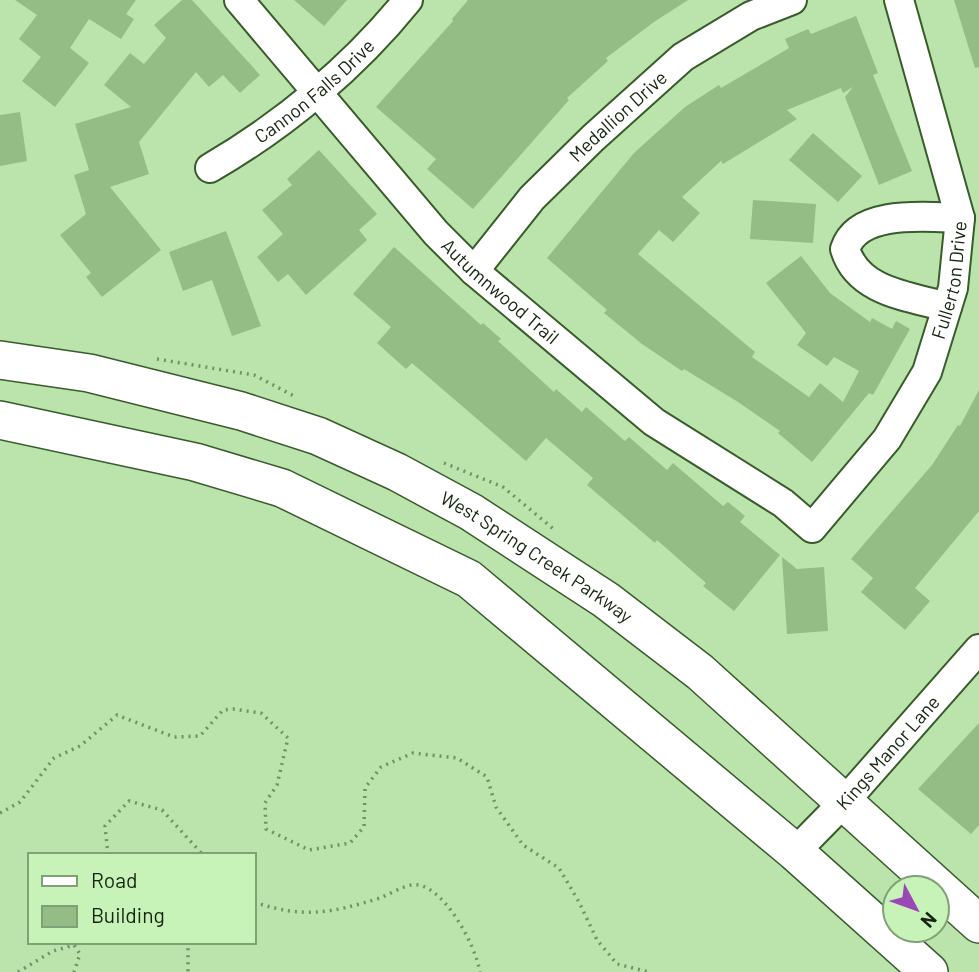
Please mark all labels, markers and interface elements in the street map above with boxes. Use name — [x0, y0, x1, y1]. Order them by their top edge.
street label: Cannon Falls Drive — [250, 34, 379, 148]
street label: Medallion Drive — [564, 65, 671, 166]
street label: Fullerton Drive — [926, 220, 971, 342]
street label: Autumnwood Trail — [437, 233, 564, 348]
street label: West Spring Creek Parkway — [437, 486, 638, 627]
street label: Kings Manor Lane — [831, 690, 944, 814]
legend — [28, 853, 256, 944]
text: Road — [91, 867, 137, 892]
north arrow — [881, 874, 951, 944]
text: Building — [91, 902, 165, 927]
text: N — [916, 908, 942, 933]

